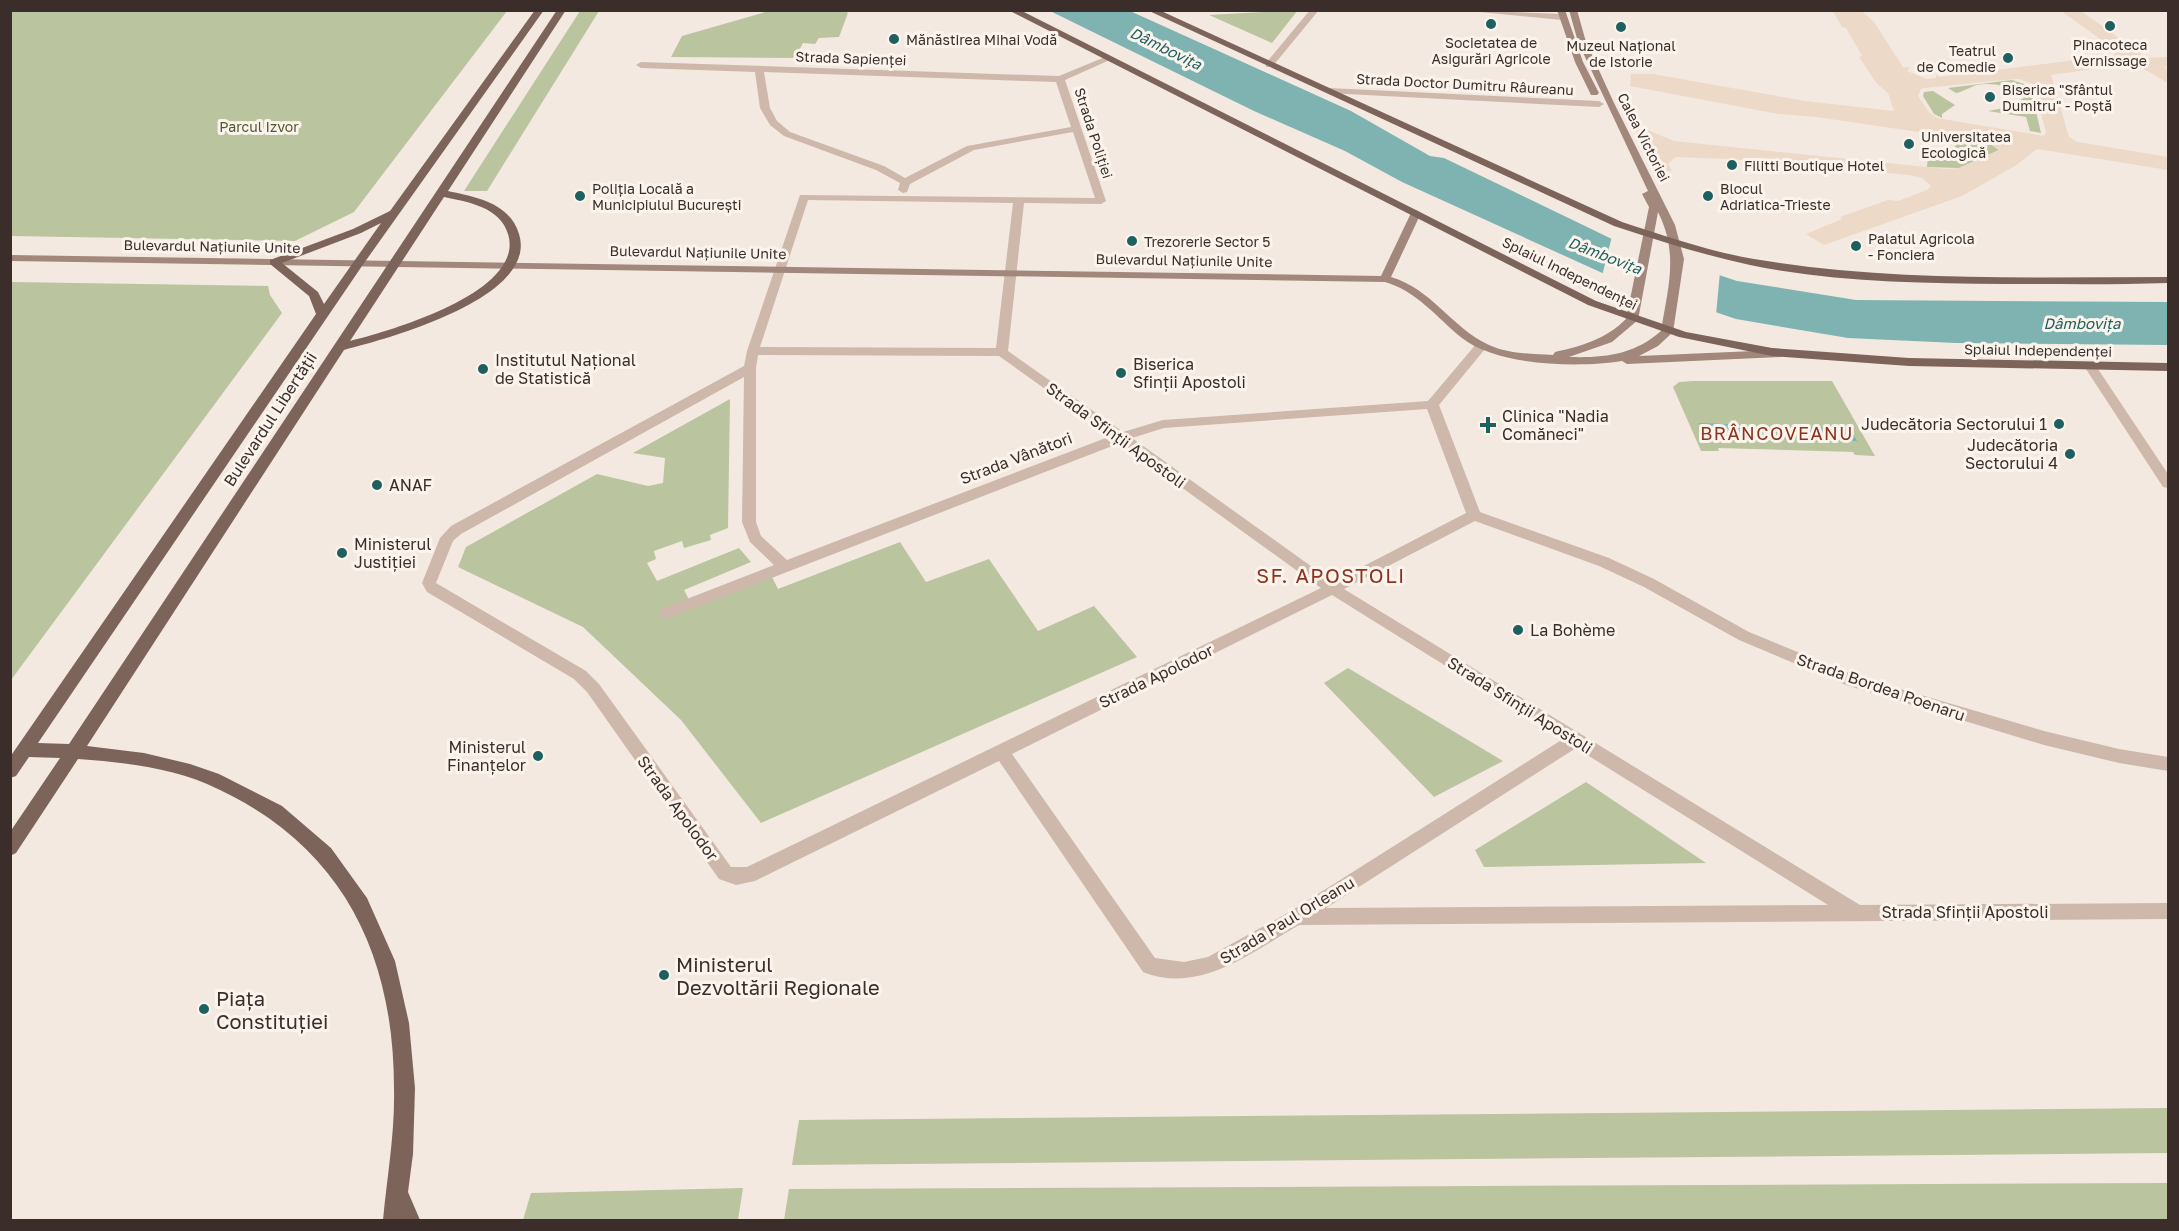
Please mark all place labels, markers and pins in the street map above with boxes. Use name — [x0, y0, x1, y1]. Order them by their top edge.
marker: Societatea de Asigurări Agricole — [1484, 17, 1498, 31]
marker: Pinacoteca Vernissage — [2103, 19, 2117, 33]
marker: Muzeul Național de Istorie — [1614, 20, 1628, 34]
place label: Mănăstirea Mihai Vodă — [906, 31, 1057, 48]
marker: Mănăstirea Mihai Vodă — [887, 32, 901, 46]
place label: Societatea de Asigurări Agricole — [1431, 34, 1551, 67]
place label: Pinacoteca Vernissage — [2073, 36, 2147, 69]
place label: Muzeul Național de Istorie — [1566, 37, 1676, 70]
place label: Teatrul de Comedie — [1917, 42, 1996, 75]
marker: Teatrul de Comedie — [2001, 51, 2015, 65]
place label: Biserica "Sfântul Dumitru" - Poștă — [2002, 81, 2113, 114]
marker: Biserica "Sfântul Dumitru" - Poștă — [1983, 90, 1997, 104]
place label: Universitatea Ecologică — [1921, 128, 2011, 161]
marker: Universitatea Ecologică — [1902, 137, 1916, 151]
place label: Filitti Boutique Hotel — [1744, 157, 1884, 174]
marker: Filitti Boutique Hotel — [1725, 158, 1739, 172]
place label: Poliția Locală a Municipiului București — [592, 180, 741, 213]
place label: Blocul Adriatica-Trieste — [1720, 180, 1831, 213]
marker: Poliția Locală a Municipiului București — [573, 189, 587, 203]
marker: Blocul Adriatica-Trieste — [1701, 189, 1715, 203]
place label: Palatul Agricola - Fonciera — [1868, 230, 1975, 263]
place label: Trezorerie Sector 5 — [1144, 233, 1270, 250]
marker: Trezorerie Sector 5 — [1125, 234, 1139, 248]
marker: Palatul Agricola - Fonciera — [1849, 239, 1863, 253]
place label: Institutul Național de Statistică — [495, 350, 636, 388]
place label: Biserica Sfinții Apostoli — [1133, 354, 1246, 392]
marker: Institutul Național de Statistică — [476, 362, 490, 376]
marker: Biserica Sfinții Apostoli — [1114, 366, 1128, 380]
place label: Clinica "Nadia Comăneci" — [1502, 406, 1609, 444]
place label: Judecătoria Sectorului 1 — [1861, 414, 2047, 434]
marker: Clinica "Nadia Comăneci" — [1479, 416, 1497, 434]
marker: Judecătoria Sectorului 1 — [2052, 417, 2066, 431]
place label: Judecătoria Sectorului 4 — [1965, 435, 2058, 473]
marker: Judecătoria Sectorului 4 — [2063, 447, 2077, 461]
place label: ANAF — [389, 475, 432, 495]
marker: ANAF — [370, 478, 384, 492]
place label: Ministerul Justiției — [354, 534, 431, 572]
marker: Ministerul Justiției — [335, 546, 349, 560]
place label: La Bohème — [1530, 620, 1615, 640]
marker: La Bohème — [1511, 623, 1525, 637]
place label: Ministerul Finanțelor — [447, 737, 526, 775]
marker: Ministerul Finanțelor — [531, 749, 545, 763]
place label: Ministerul Dezvoltării Regionale — [676, 952, 880, 999]
marker: Ministerul Dezvoltării Regionale — [657, 968, 671, 982]
place label: Piața Constituției — [216, 986, 328, 1034]
marker: Piața Constituției — [197, 1002, 211, 1016]

